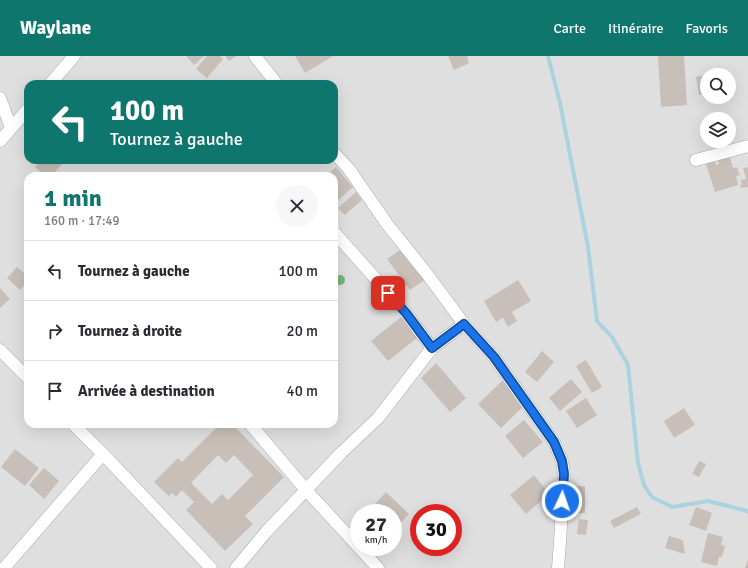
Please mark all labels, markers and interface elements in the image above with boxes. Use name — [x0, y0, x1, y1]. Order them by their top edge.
text: Waylane — [20, 16, 91, 40]
text: Carte — [553, 20, 586, 37]
text: Itinéraire — [608, 20, 664, 37]
text: Favoris — [686, 20, 728, 37]
map controls — [700, 68, 736, 148]
button: search — [700, 68, 736, 104]
text: 100 m — [110, 94, 184, 128]
icon: left — [44, 96, 96, 148]
button: layers — [700, 112, 736, 148]
text: Tournez à gauche — [110, 128, 243, 150]
text: 1 min — [44, 183, 102, 213]
button: close — [276, 185, 318, 227]
text: 160 m · 17:49 — [44, 213, 120, 229]
icon: left — [44, 260, 66, 282]
text: Tournez à gauche — [78, 262, 190, 280]
text: 100 m — [278, 262, 318, 280]
pin — [371, 276, 405, 310]
icon: arrive — [377, 282, 399, 304]
icon: right — [44, 320, 66, 342]
text: Tournez à droite — [78, 322, 182, 340]
text: 20 m — [287, 322, 318, 340]
icon: arrive — [44, 380, 66, 402]
text: Arrivée à destination — [78, 382, 215, 400]
text: 40 m — [287, 382, 318, 400]
position arrow — [541, 480, 583, 522]
speed limit sign: 30 — [410, 504, 462, 556]
text: 27 — [365, 512, 387, 537]
text: km/h — [365, 534, 387, 546]

